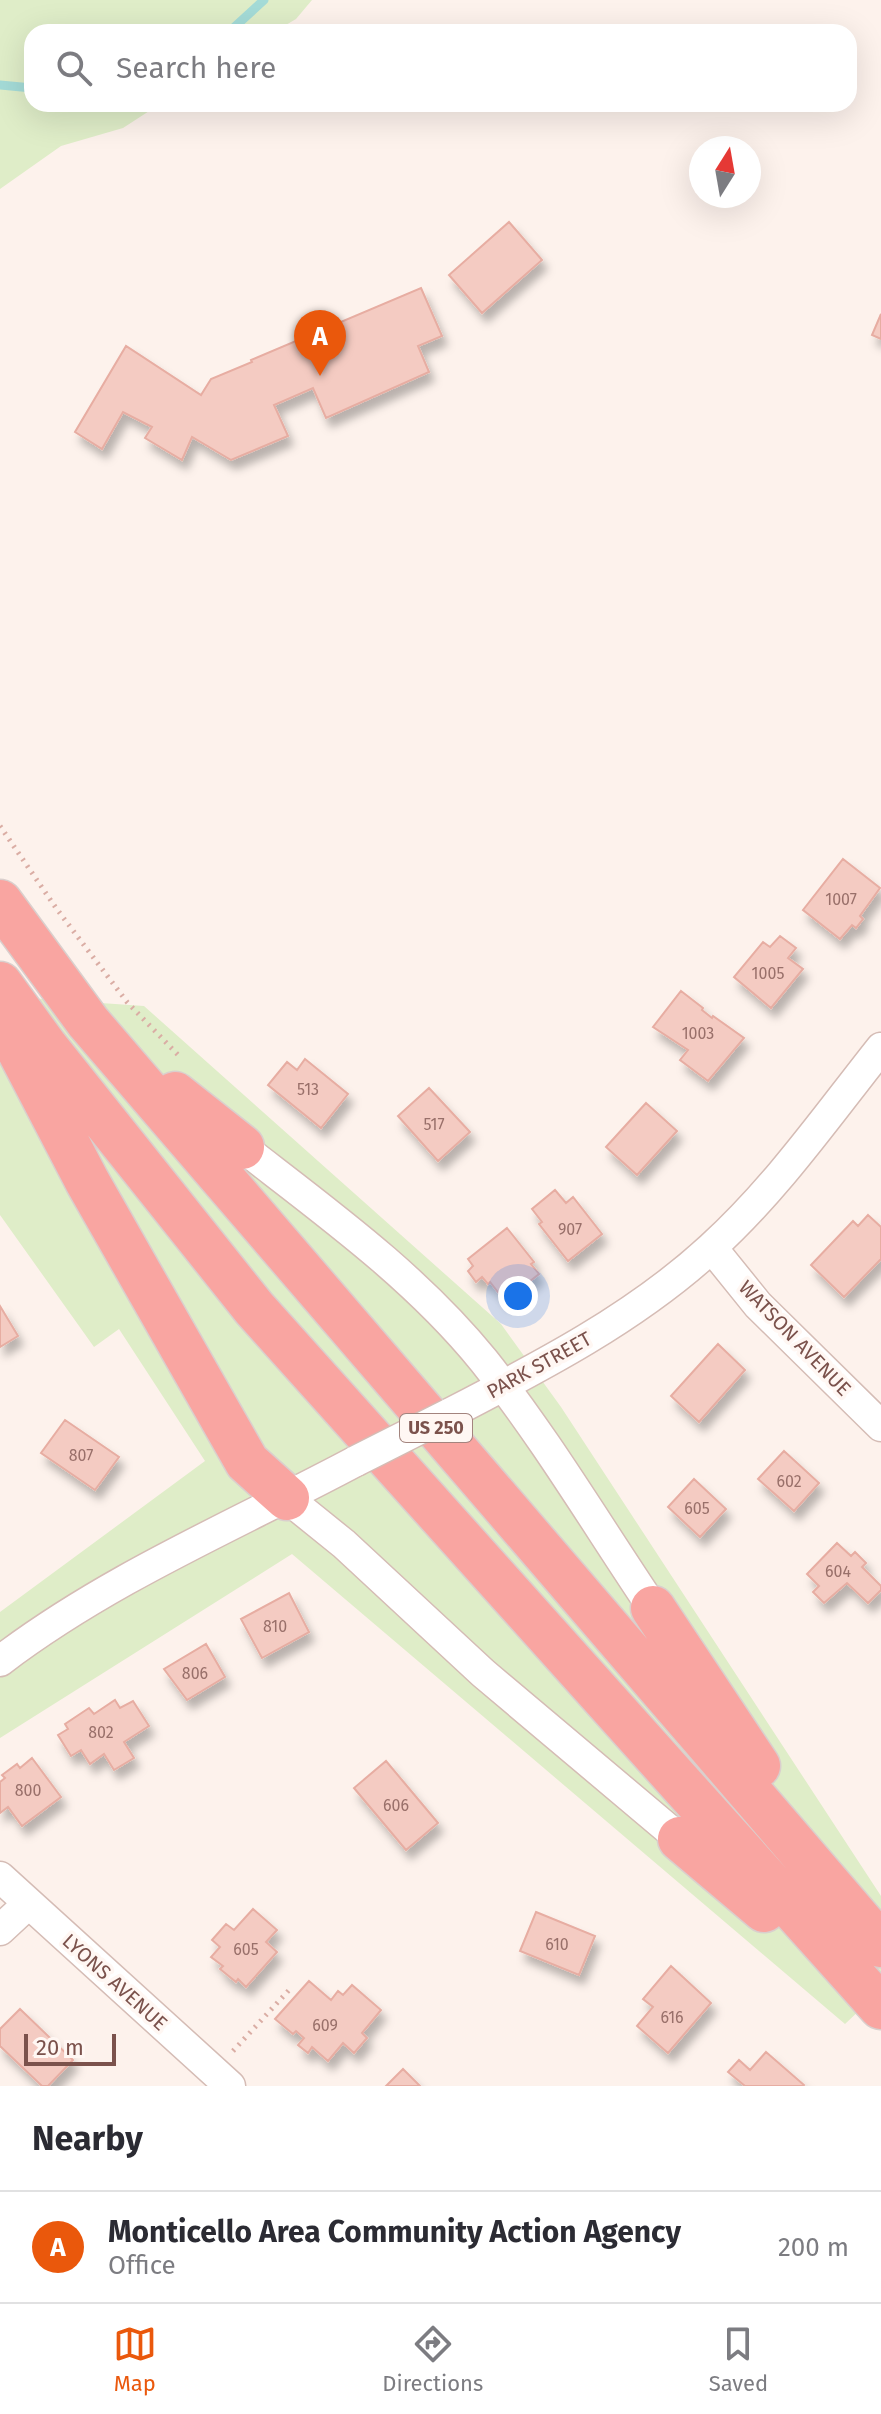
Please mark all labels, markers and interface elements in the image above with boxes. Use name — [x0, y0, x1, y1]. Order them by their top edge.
search box — [24, 24, 857, 112]
icon: search — [52, 46, 96, 90]
text: Search here — [116, 50, 276, 86]
north arrow — [689, 136, 761, 208]
pin: A — [294, 310, 346, 376]
house number: 1007 — [825, 890, 857, 909]
house number: 1005 — [752, 964, 784, 983]
house number: 1003 — [682, 1024, 714, 1043]
house number: 513 — [297, 1080, 319, 1099]
house number: 517 — [423, 1115, 445, 1134]
house number: 907 — [558, 1220, 582, 1239]
street label: WATSON AVENUE — [734, 1275, 856, 1401]
your location — [498, 1276, 538, 1316]
street label: PARK STREET — [483, 1326, 596, 1404]
road number: US 250 — [400, 1414, 472, 1442]
house number: 807 — [69, 1446, 93, 1465]
house number: 602 — [776, 1472, 802, 1491]
house number: 605 — [684, 1499, 710, 1518]
house number: 604 — [825, 1562, 851, 1581]
house number: 810 — [263, 1617, 287, 1636]
house number: 806 — [182, 1664, 208, 1683]
house number: 802 — [88, 1723, 114, 1742]
house number: 800 — [15, 1781, 41, 1800]
house number: 606 — [383, 1796, 409, 1815]
street label: LYONS AVENUE — [58, 1929, 172, 2035]
house number: 610 — [545, 1935, 569, 1954]
house number: 605 — [233, 1940, 259, 1959]
house number: 616 — [660, 2008, 684, 2027]
house number: 609 — [312, 2016, 338, 2035]
scale bar — [24, 2030, 116, 2066]
text: 20 m — [36, 2034, 84, 2061]
text: Nearby — [32, 2118, 143, 2159]
text: Monticello Area Community Action Agency — [108, 2214, 681, 2250]
text: A — [50, 2232, 66, 2263]
text: 200 m — [778, 2232, 849, 2263]
text: Office — [108, 2250, 176, 2281]
tab: Map — [113, 2322, 157, 2397]
tab: Directions — [382, 2322, 483, 2397]
tab: Saved — [709, 2322, 768, 2397]

